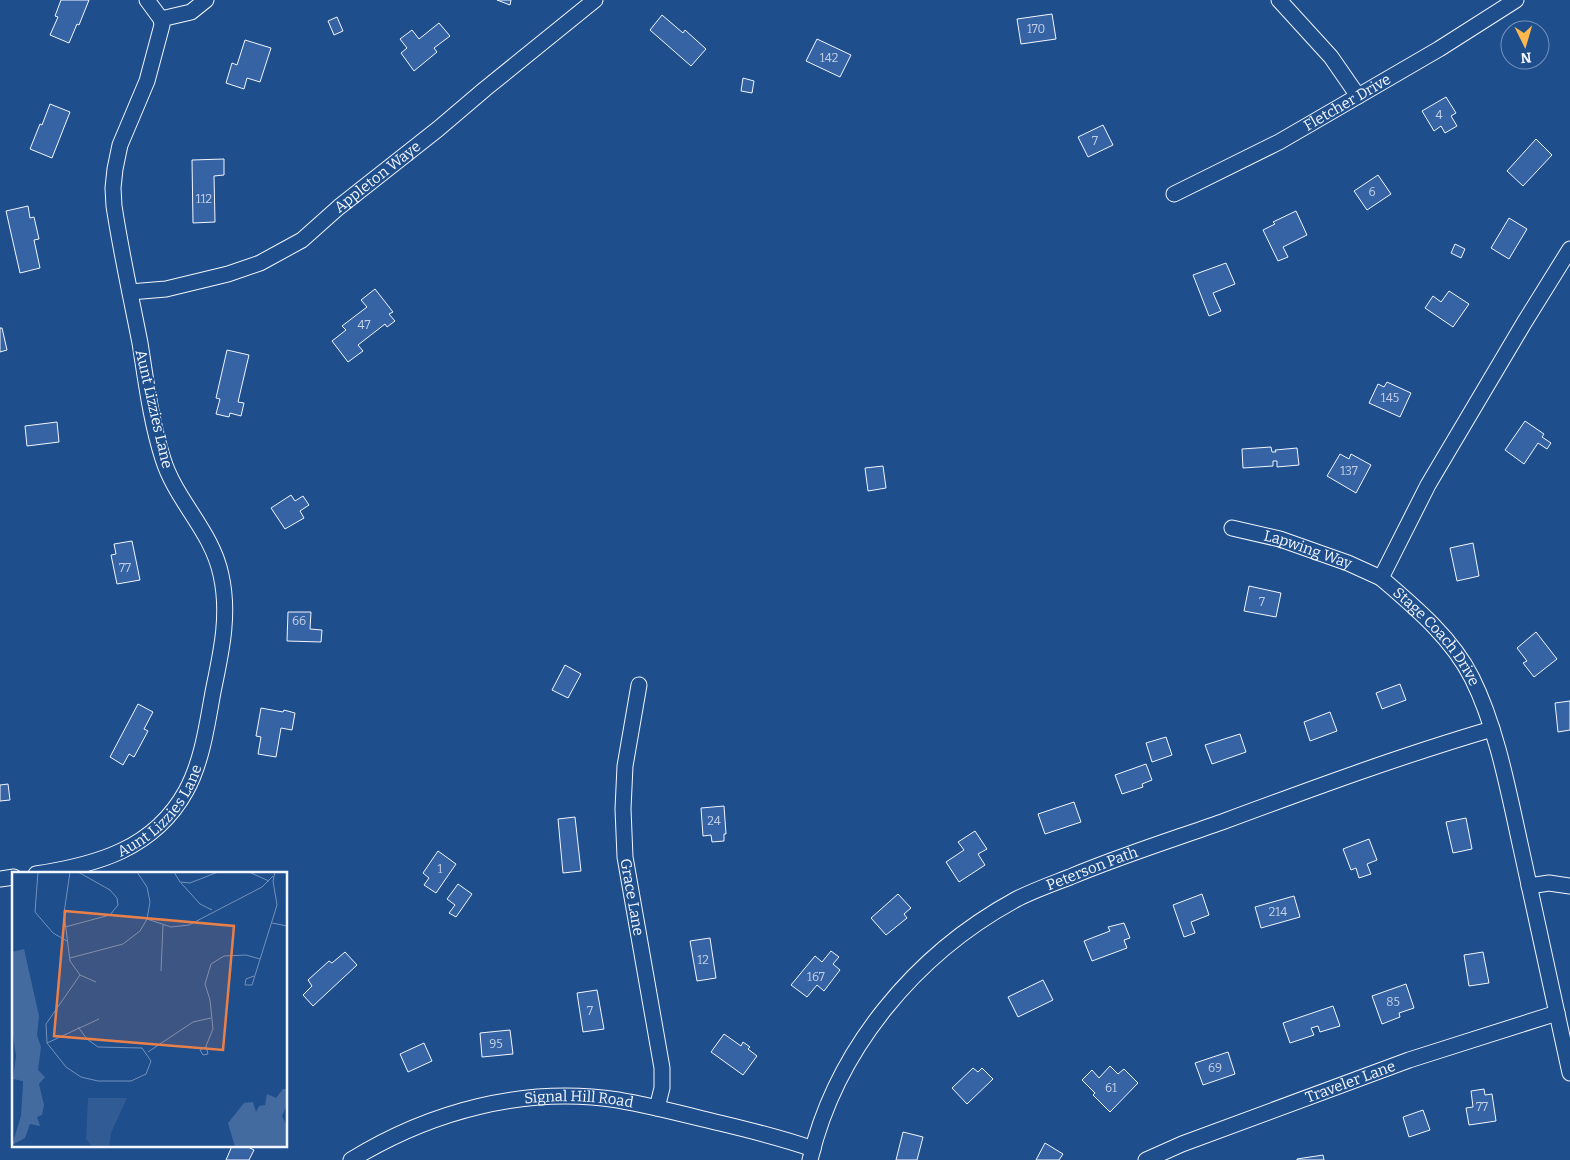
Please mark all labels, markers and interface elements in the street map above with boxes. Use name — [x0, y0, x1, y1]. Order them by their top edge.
north arrow — [1500, 20, 1550, 70]
house number: 170 — [1027, 22, 1045, 36]
text: N — [1520, 49, 1532, 66]
house number: 142 — [820, 51, 838, 65]
street label: Fletcher Drive — [1300, 70, 1394, 135]
house number: 4 — [1435, 108, 1443, 122]
house number: 7 — [1092, 134, 1098, 148]
street label: Appleton Waye — [331, 137, 424, 216]
house number: 6 — [1368, 185, 1376, 199]
house number: 112 — [196, 192, 212, 206]
house number: 47 — [358, 318, 370, 332]
street label: Aunt Lizzies Lane — [132, 348, 176, 470]
house number: 145 — [1381, 391, 1399, 405]
house number: 137 — [1340, 464, 1358, 478]
street label: Lapwing Way — [1262, 527, 1355, 573]
house number: 77 — [119, 561, 131, 575]
street label: Stage Coach Drive — [1390, 584, 1483, 689]
house number: 7 — [1259, 595, 1265, 609]
house number: 66 — [292, 614, 306, 628]
street label: Aunt Lizzies Lane — [114, 762, 206, 861]
house number: 24 — [707, 814, 721, 828]
street label: Peterson Path — [1044, 843, 1141, 894]
street label: Grace Lane — [616, 857, 648, 937]
house number: 1 — [438, 862, 443, 876]
inset map — [12, 872, 288, 1148]
house number: 214 — [1269, 905, 1287, 919]
house number: 12 — [697, 953, 709, 967]
house number: 167 — [807, 970, 825, 984]
house number: 85 — [1386, 995, 1400, 1009]
house number: 7 — [587, 1004, 593, 1018]
house number: 95 — [489, 1037, 503, 1051]
street label: Traveler Lane — [1303, 1057, 1398, 1107]
house number: 69 — [1208, 1061, 1222, 1075]
house number: 61 — [1105, 1081, 1117, 1095]
street label: Signal Hill Road — [523, 1087, 635, 1112]
house number: 77 — [1476, 1100, 1488, 1114]

